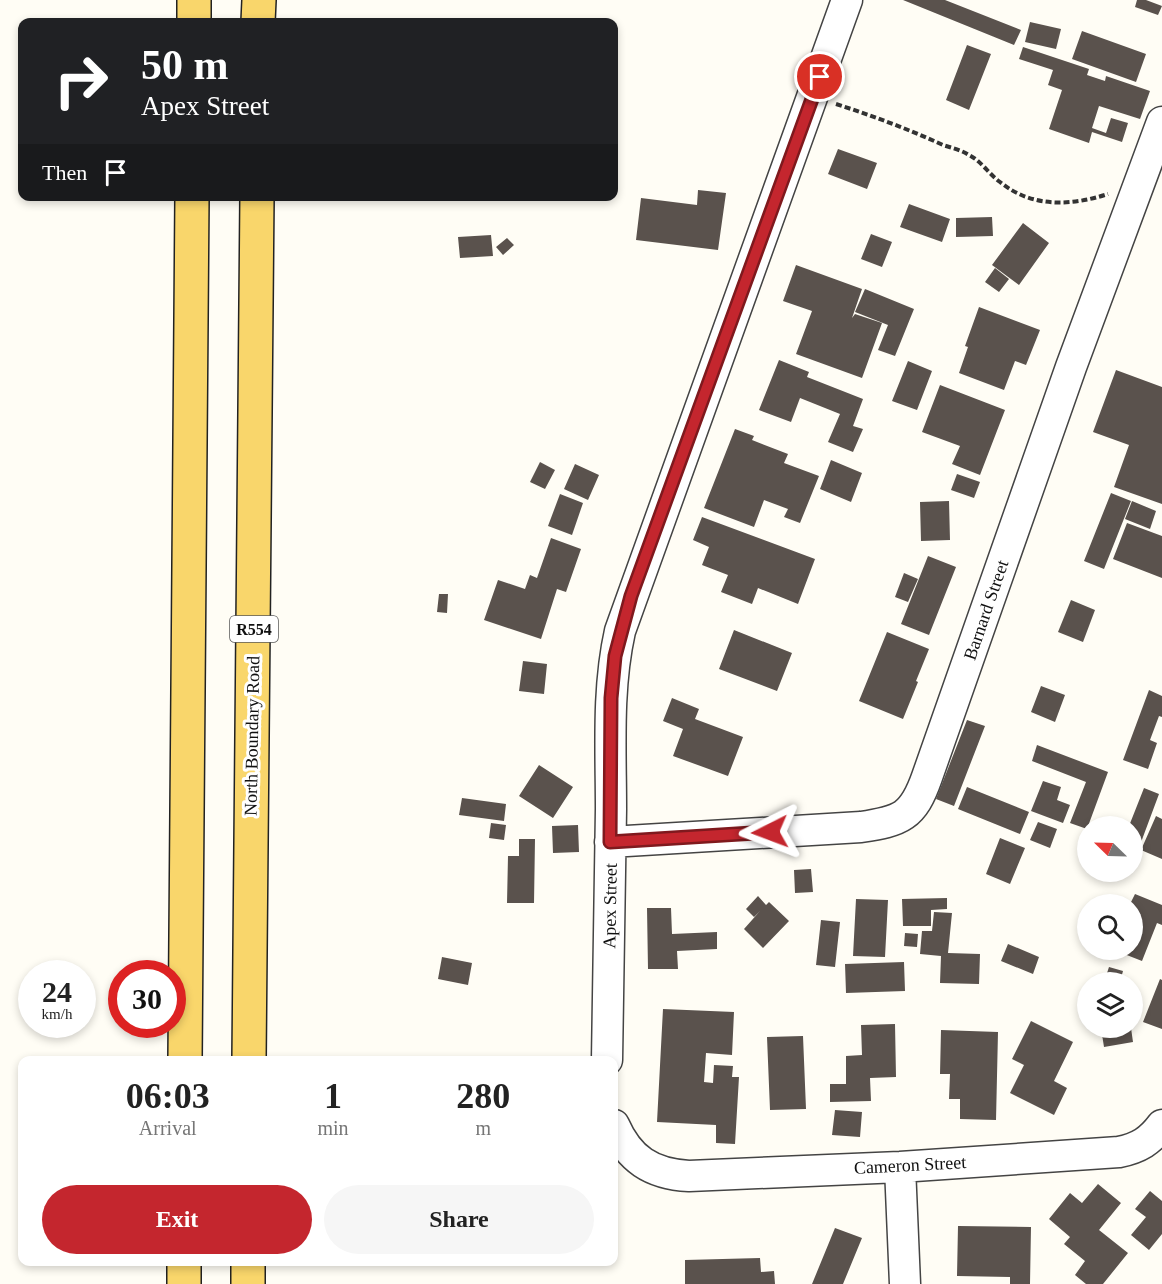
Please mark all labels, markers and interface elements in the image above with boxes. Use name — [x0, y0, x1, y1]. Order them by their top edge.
icon: right — [42, 42, 120, 120]
text: 50 m — [141, 42, 229, 88]
pin — [794, 51, 845, 102]
icon: arrive — [803, 60, 836, 93]
text: Apex Street — [141, 91, 269, 121]
icon: arrive — [99, 156, 132, 189]
text: Then — [42, 160, 87, 185]
street label: Barnard Street — [960, 557, 1012, 663]
road number: R554 — [230, 616, 278, 642]
street label: North Boundary Road — [241, 656, 263, 816]
position arrow — [738, 800, 802, 864]
north arrow — [1077, 816, 1143, 882]
map controls — [1077, 816, 1143, 1038]
street label: Apex Street — [599, 863, 621, 949]
button: search — [1077, 894, 1143, 960]
speed limit sign: 30 — [108, 960, 186, 1038]
button: layers — [1077, 972, 1143, 1038]
text: 24 — [42, 975, 72, 1008]
text: km/h — [42, 1006, 72, 1022]
text: 06:03 — [126, 1076, 210, 1116]
text: 1 — [324, 1076, 342, 1116]
text: 280 — [456, 1076, 510, 1116]
text: Arrival — [139, 1117, 197, 1139]
text: min — [317, 1117, 349, 1139]
text: m — [476, 1117, 491, 1139]
street label: Cameron Street — [853, 1152, 967, 1178]
button: Exit — [42, 1185, 312, 1254]
button: Share — [324, 1185, 594, 1254]

